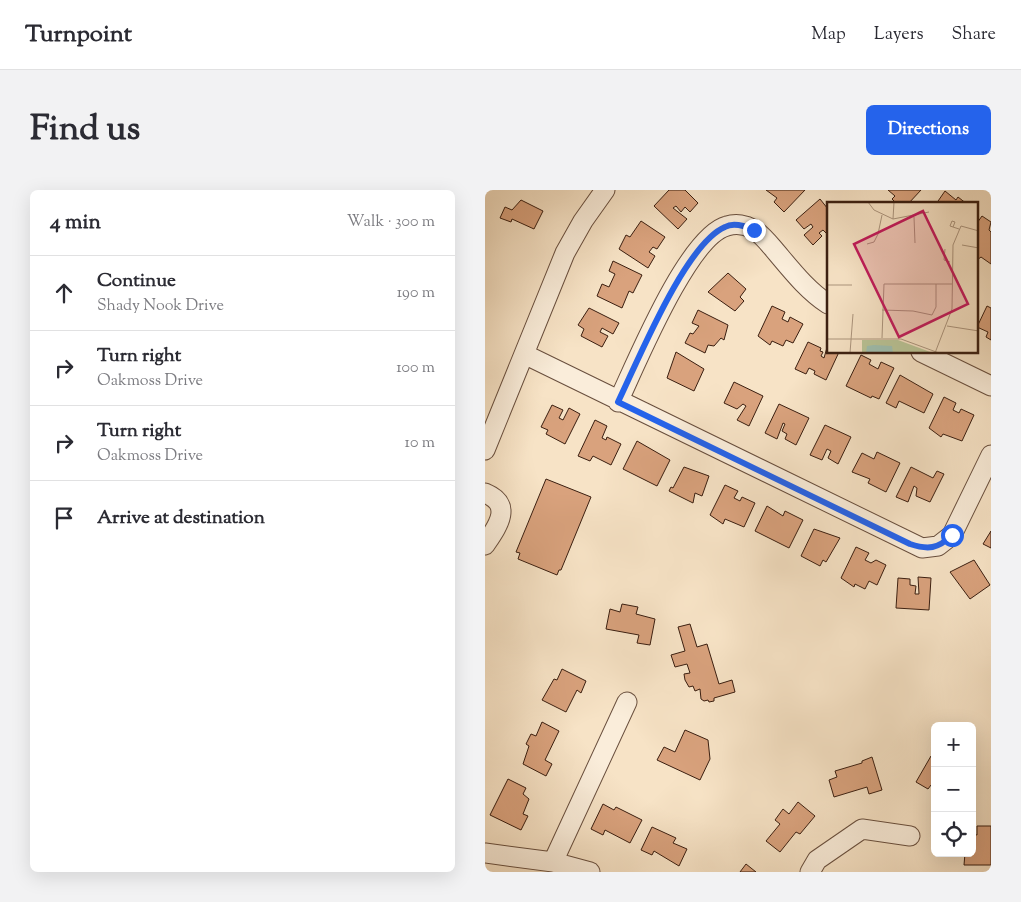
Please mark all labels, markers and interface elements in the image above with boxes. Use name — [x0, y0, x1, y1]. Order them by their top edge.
text: Turnpoint — [25, 18, 132, 52]
text: Map — [811, 22, 846, 48]
text: Layers — [874, 22, 924, 48]
text: Share — [952, 22, 996, 48]
text: Find us — [30, 105, 140, 156]
button: Directions — [866, 105, 991, 155]
inset map — [827, 202, 978, 354]
text: 4 min — [50, 208, 101, 238]
text: Walk · 300 m — [347, 211, 435, 234]
route end — [743, 219, 766, 242]
text: Continue — [97, 268, 176, 295]
icon: ahead — [50, 279, 78, 307]
text: 190 m — [397, 282, 435, 305]
text: Shady Nook Drive — [97, 295, 224, 318]
text: Turn right — [97, 343, 181, 370]
icon: right — [50, 354, 78, 382]
text: 100 m — [396, 357, 435, 380]
text: Oakmoss Drive — [97, 370, 203, 393]
text: Turn right — [97, 418, 181, 445]
icon: right — [50, 429, 78, 457]
text: 10 m — [405, 432, 435, 455]
text: Oakmoss Drive — [97, 445, 203, 468]
icon: arrive — [50, 504, 78, 532]
text: Arrive at destination — [97, 505, 265, 532]
route start — [941, 524, 964, 547]
map controls — [931, 722, 976, 857]
button: + — [931, 722, 976, 767]
button: − — [931, 767, 976, 812]
button: locate — [931, 812, 976, 857]

